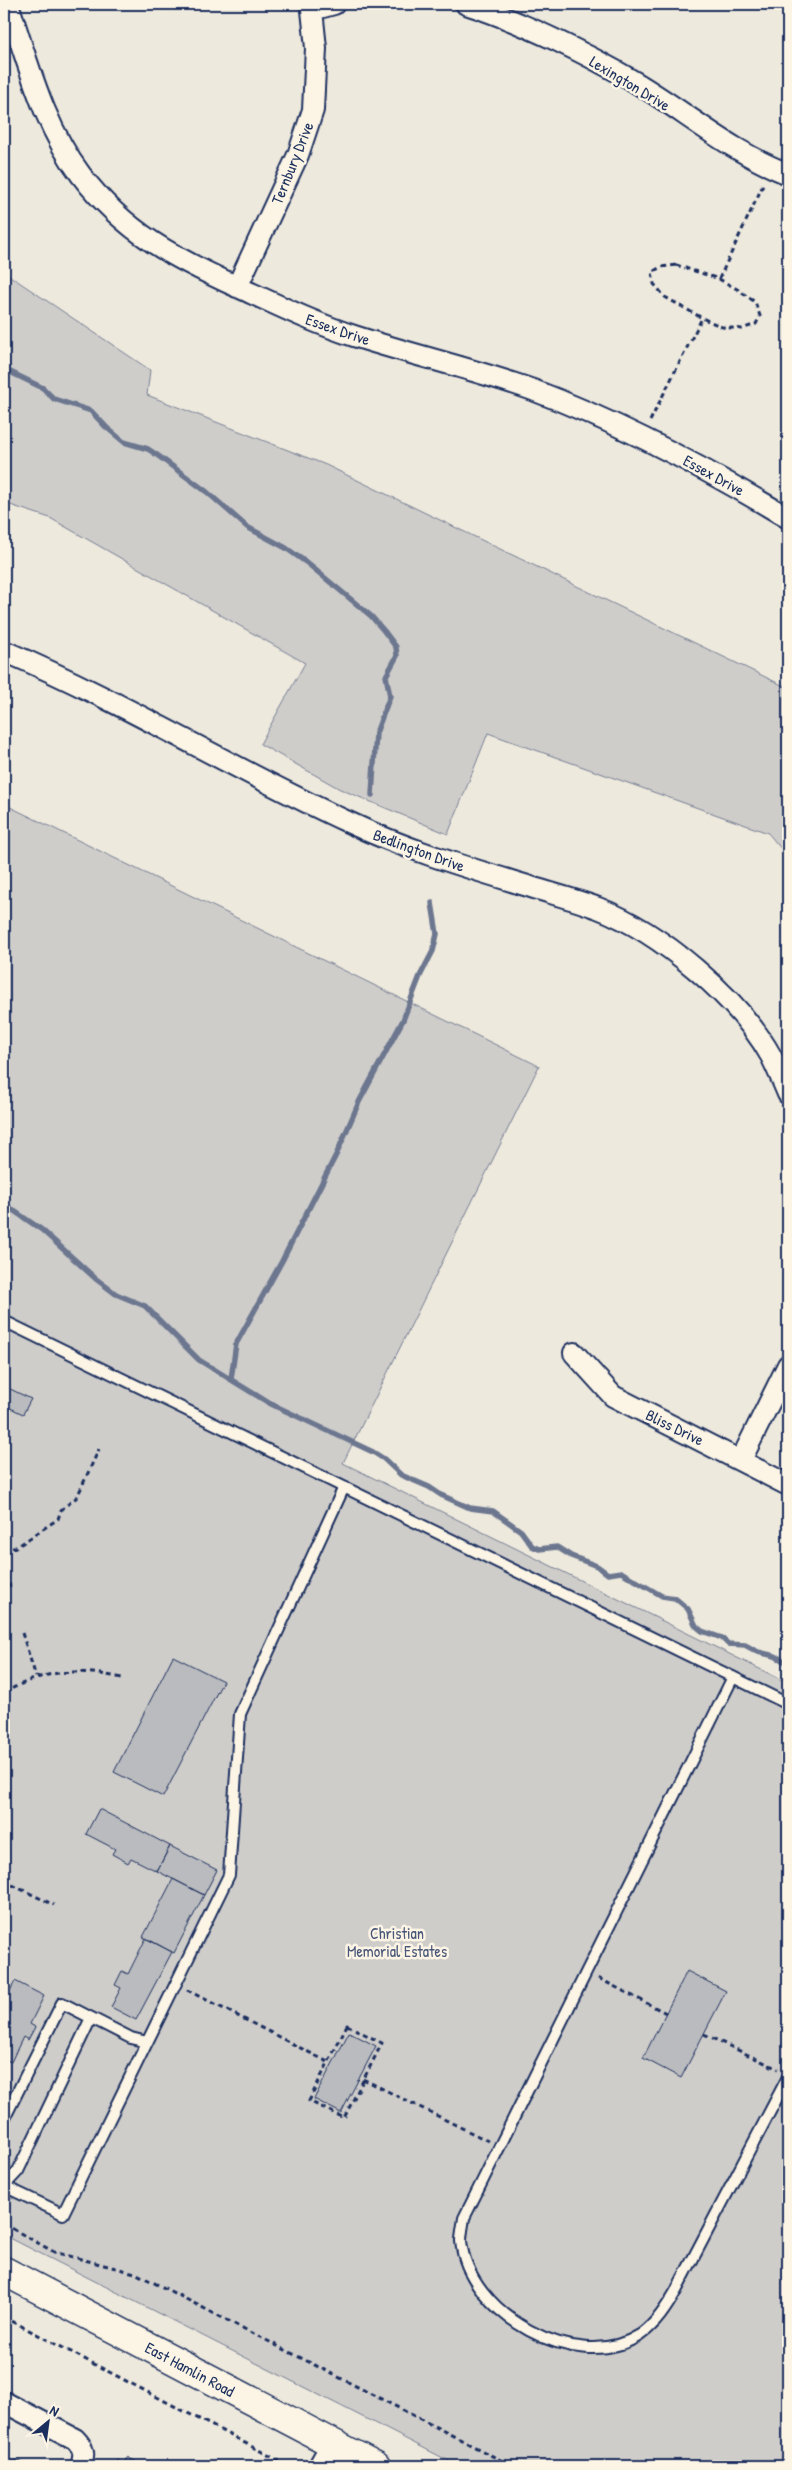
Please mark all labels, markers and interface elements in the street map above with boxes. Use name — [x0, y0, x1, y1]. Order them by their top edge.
street label: Lexington Drive — [586, 50, 675, 116]
street label: Ternbury Drive — [266, 118, 319, 207]
street label: Essex Drive — [303, 308, 374, 350]
street label: Essex Drive — [679, 449, 749, 501]
street label: Bedlington Drive — [370, 823, 468, 877]
street label: Bliss Drive — [642, 1404, 708, 1451]
park label: Christian Memorial Estates — [347, 1922, 447, 1962]
street label: East Hamlin Road — [141, 2336, 239, 2402]
north arrow — [22, 2398, 72, 2448]
text: N — [47, 2400, 63, 2421]

